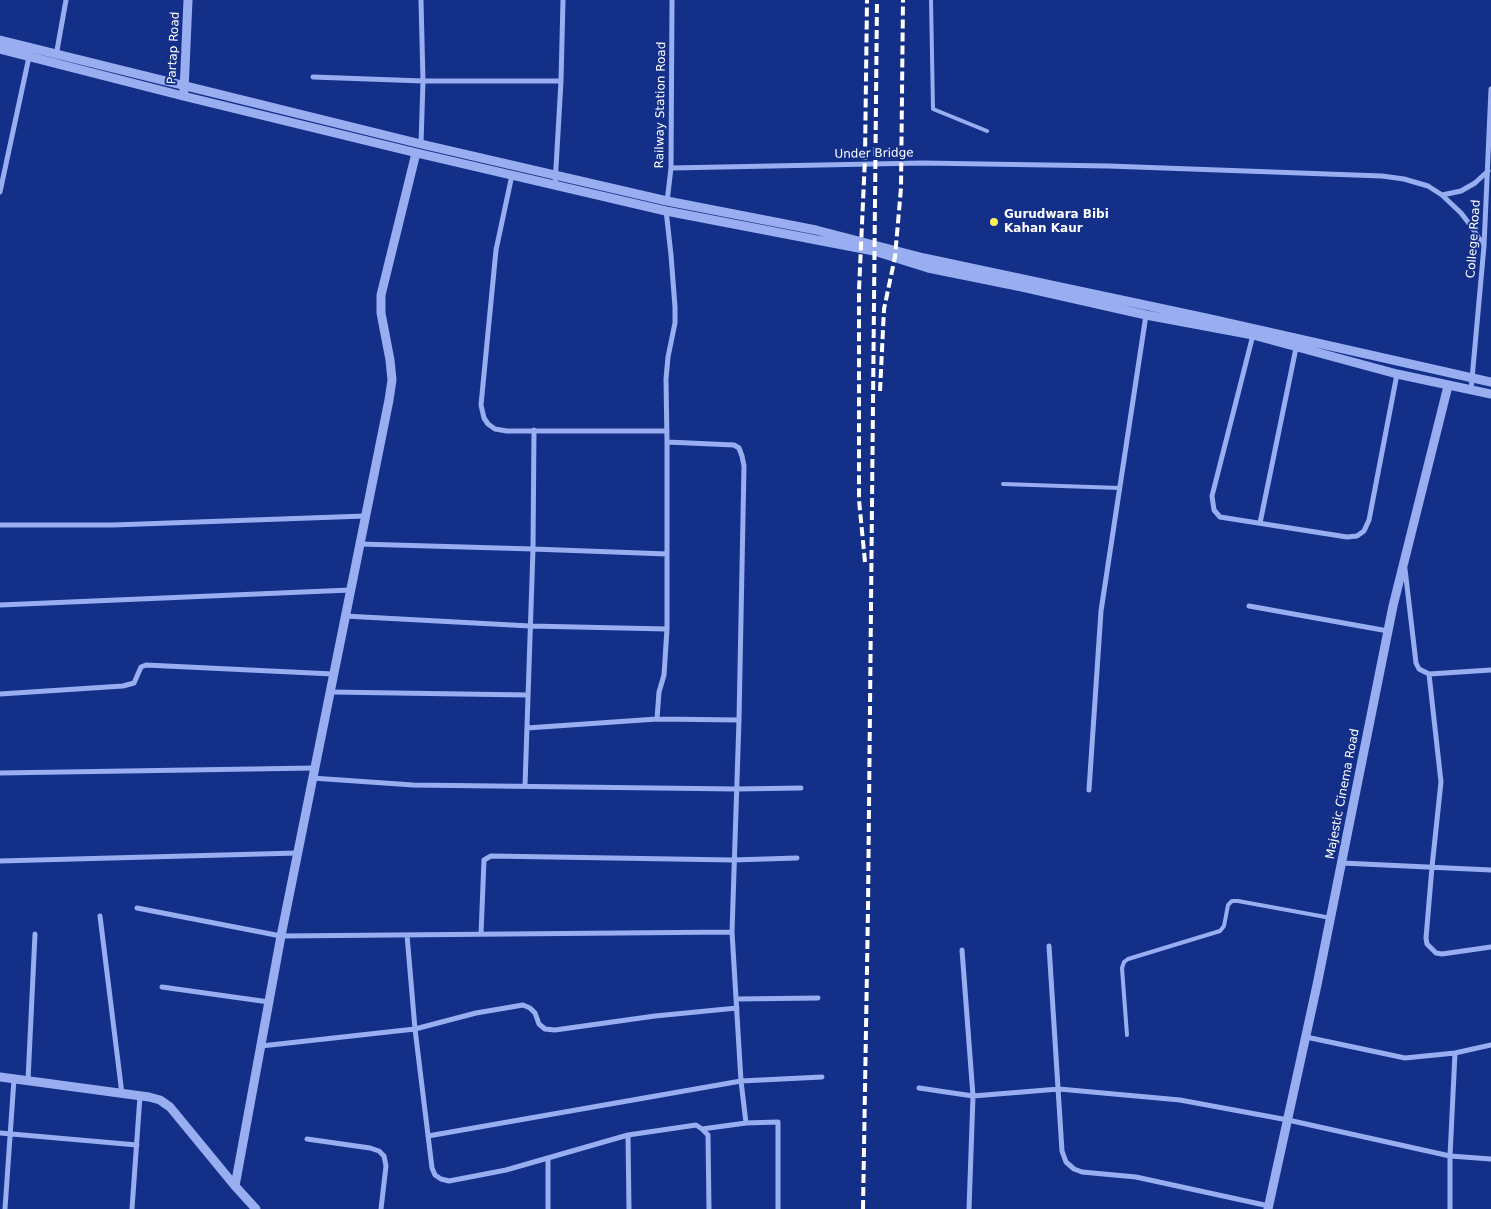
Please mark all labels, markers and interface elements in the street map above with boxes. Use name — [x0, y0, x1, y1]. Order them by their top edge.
street label: Partap Road — [165, 11, 183, 85]
street label: Railway Station Road — [653, 42, 669, 168]
street label: Under Bridge — [834, 146, 914, 162]
street label: College Road — [1464, 199, 1484, 279]
place label: Gurudwara Bibi Kahan Kaur — [1004, 208, 1109, 236]
marker: Gurudwara Bibi Kahan Kaur — [988, 216, 1000, 228]
street label: Majestic Cinema Road — [1323, 727, 1363, 861]

